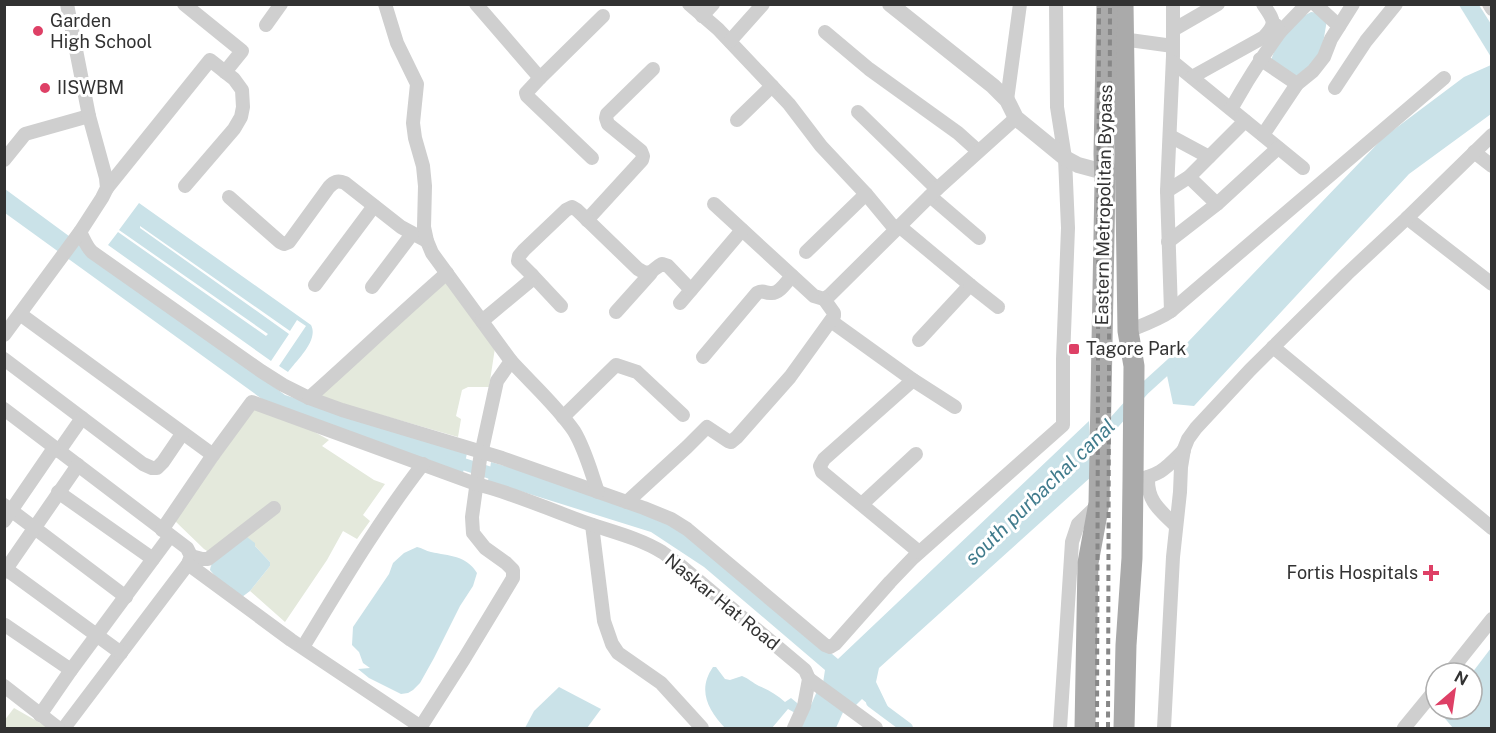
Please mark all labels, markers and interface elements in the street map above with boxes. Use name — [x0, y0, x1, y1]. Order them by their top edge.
place label: Garden High School — [50, 10, 152, 52]
marker: Garden High School — [31, 24, 45, 38]
place label: IISWBM — [57, 77, 124, 98]
marker: IISWBM — [38, 81, 52, 95]
street label: Eastern Metropolitan Bypass — [1091, 84, 1116, 326]
place label: Tagore Park — [1086, 338, 1186, 359]
marker: Tagore Park — [1067, 342, 1081, 356]
water label: south purbachal canal — [960, 414, 1120, 570]
street label: Naskar Hat Road — [661, 549, 784, 654]
place label: Fortis Hospitals — [1286, 562, 1418, 583]
marker: Fortis Hospitals — [1422, 564, 1440, 582]
north arrow — [1424, 661, 1484, 721]
text: N — [1451, 667, 1471, 690]

